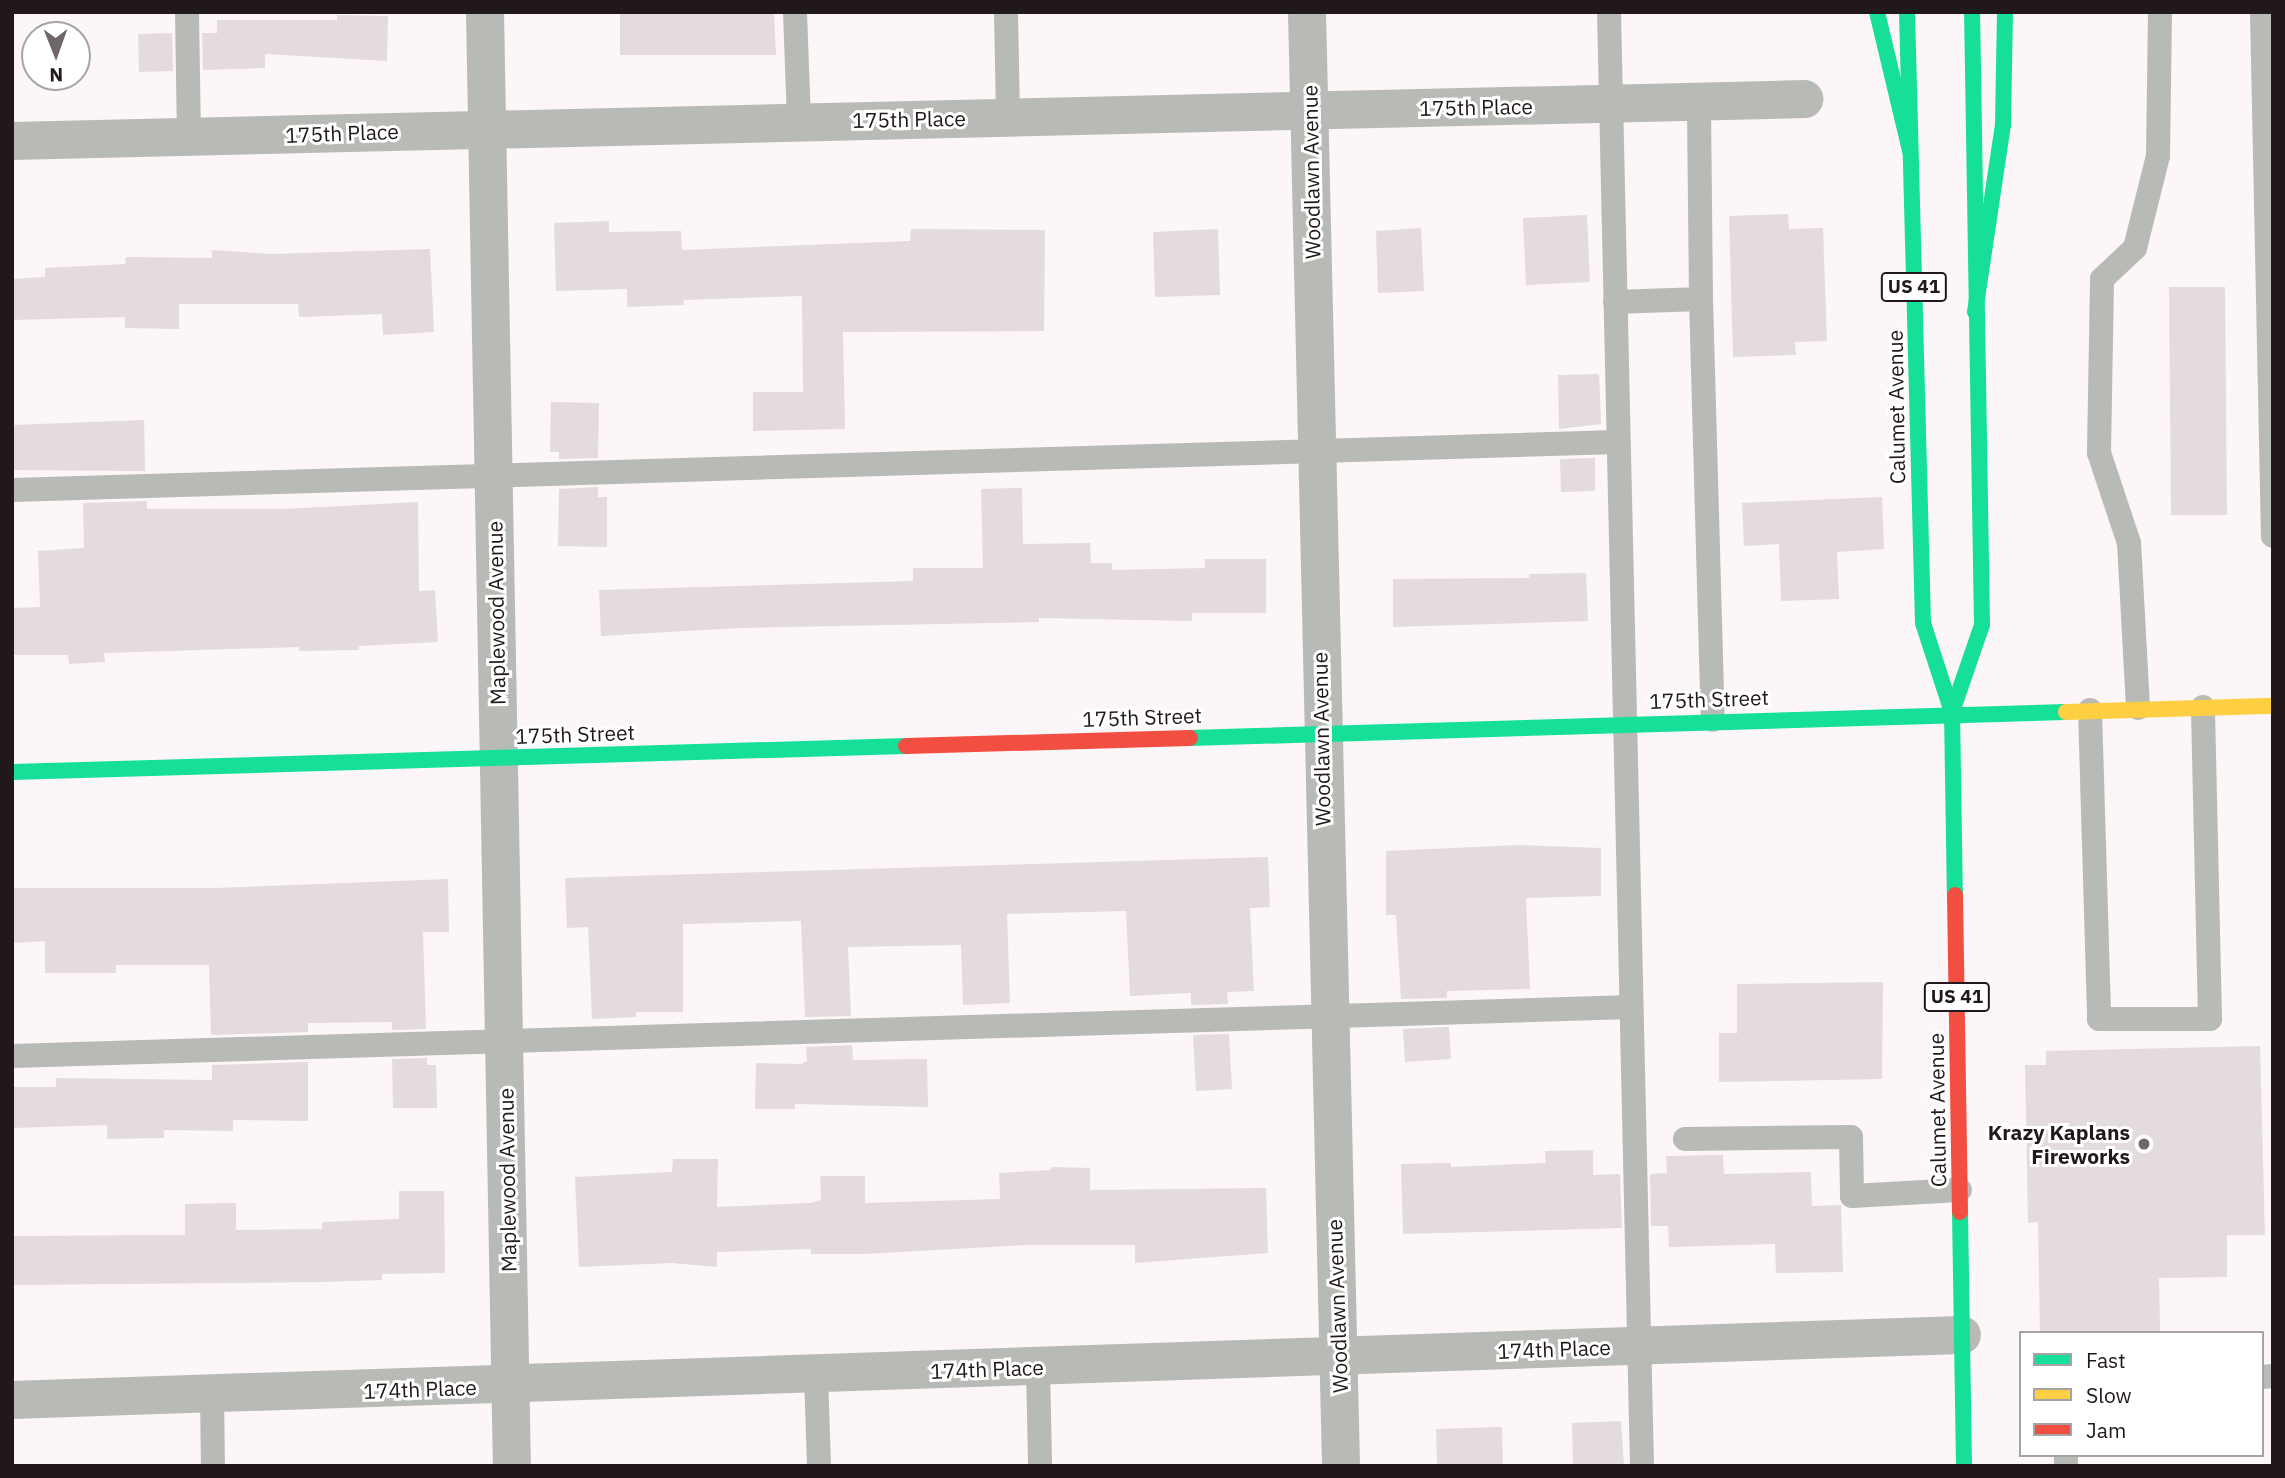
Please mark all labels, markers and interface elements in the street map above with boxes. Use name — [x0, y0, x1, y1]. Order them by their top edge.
north arrow — [21, 21, 91, 91]
text: N — [49, 63, 63, 87]
street label: Woodlawn Avenue — [1297, 85, 1325, 259]
street label: 175th Place — [1419, 93, 1533, 121]
street label: 175th Place — [852, 105, 966, 133]
street label: 175th Place — [285, 118, 399, 148]
road number: US 41 — [1881, 272, 1947, 302]
street label: Calumet Avenue — [1882, 330, 1910, 484]
street label: Maplewood Avenue — [482, 521, 510, 705]
street label: Woodlawn Avenue — [1307, 652, 1335, 826]
street label: 175th Street — [1649, 684, 1769, 714]
street label: 175th Street — [1082, 702, 1202, 732]
street label: 175th Street — [515, 719, 635, 749]
road number: US 41 — [1924, 981, 1990, 1012]
street label: Calumet Avenue — [1923, 1033, 1951, 1187]
street label: Maplewood Avenue — [493, 1088, 521, 1272]
place label: Krazy Kaplans Fireworks — [1988, 1119, 2130, 1169]
marker: Krazy Kaplans Fireworks — [2136, 1136, 2152, 1152]
street label: Woodlawn Avenue — [1321, 1219, 1353, 1393]
legend — [2019, 1331, 2264, 1457]
street label: 174th Place — [1497, 1334, 1611, 1364]
text: Fast — [2086, 1346, 2126, 1374]
street label: 174th Place — [930, 1354, 1044, 1384]
street label: 174th Place — [363, 1374, 477, 1404]
text: Slow — [2086, 1381, 2132, 1409]
text: Jam — [2086, 1416, 2126, 1444]

